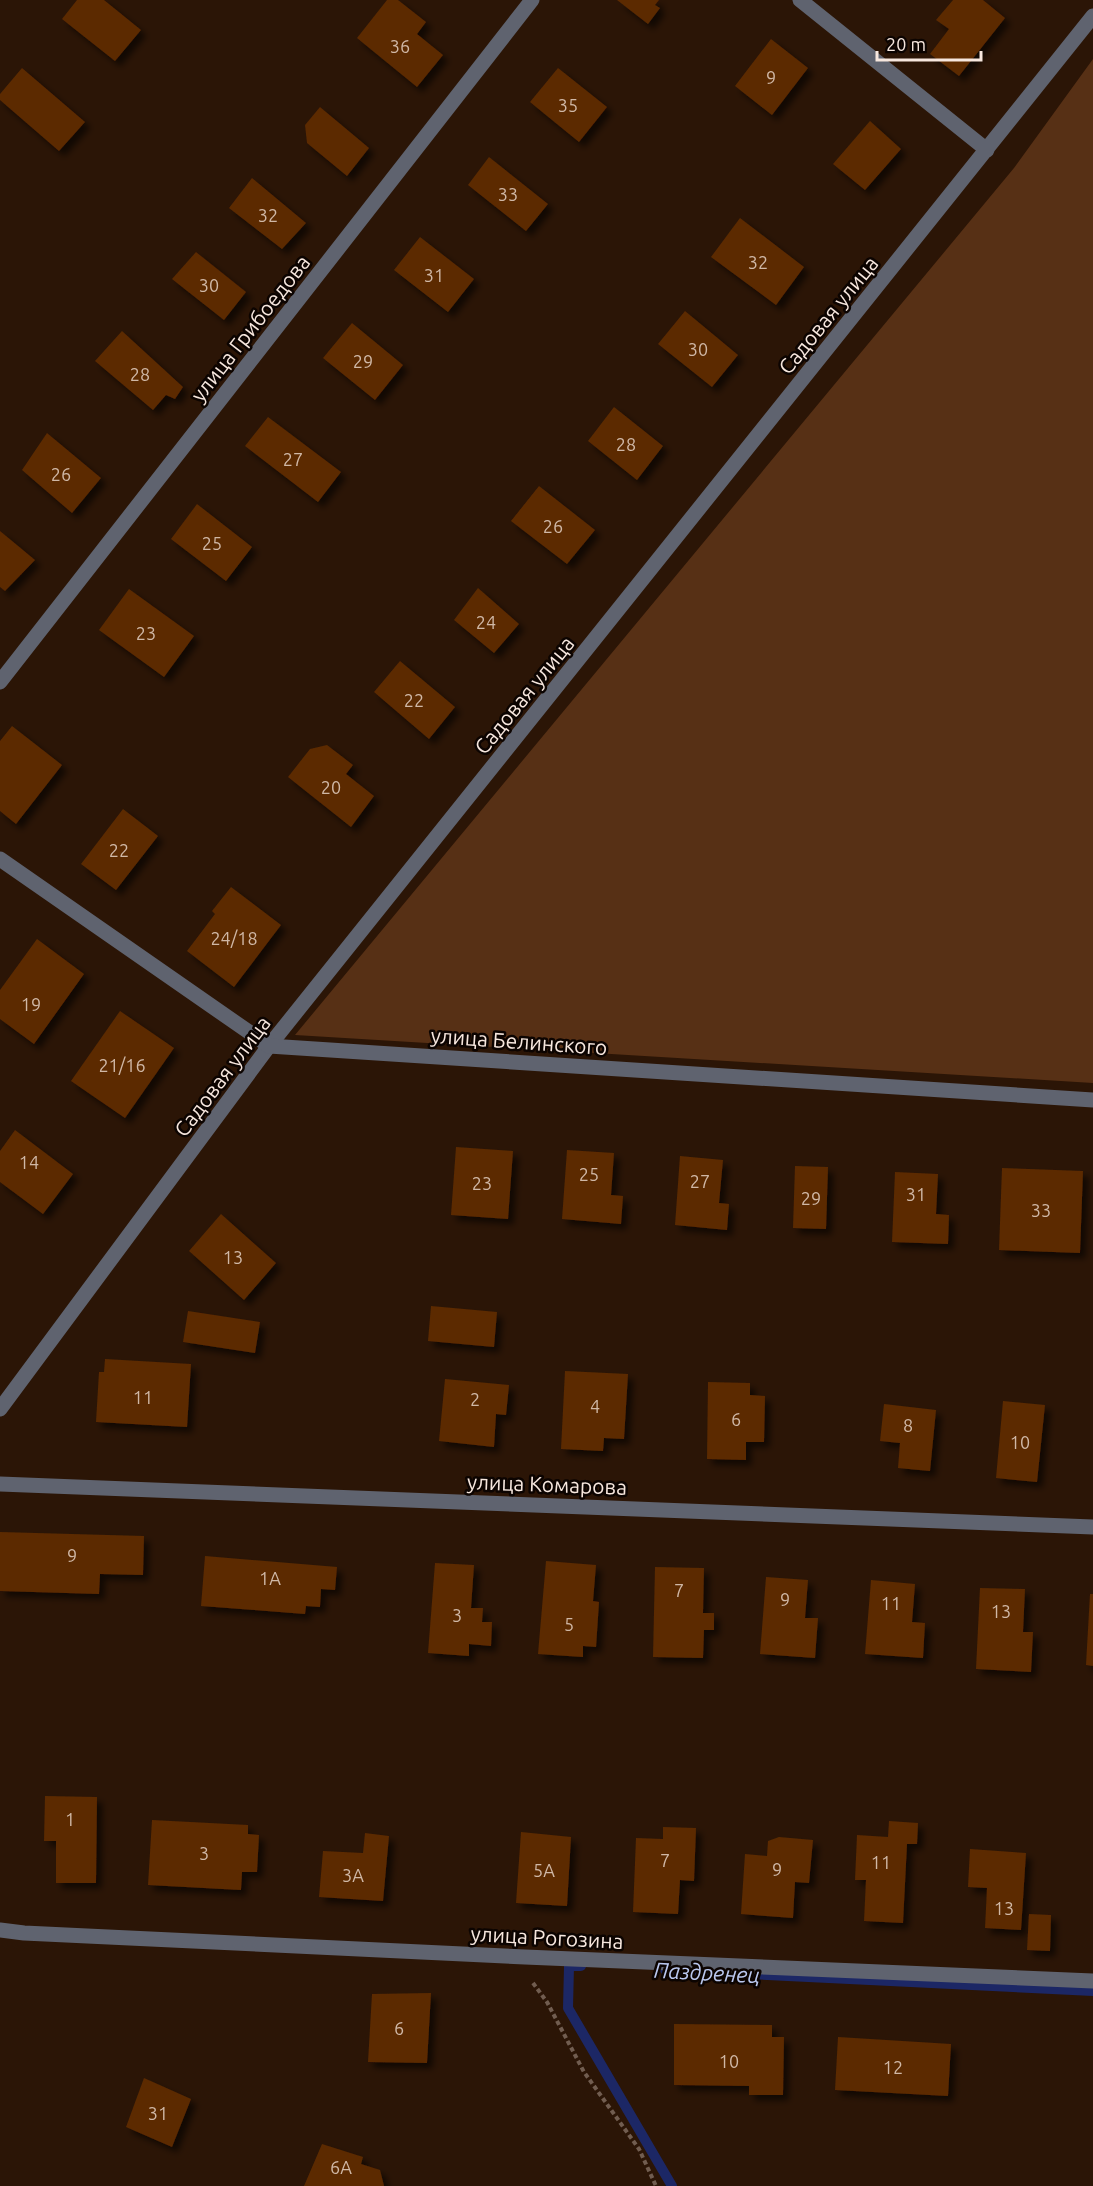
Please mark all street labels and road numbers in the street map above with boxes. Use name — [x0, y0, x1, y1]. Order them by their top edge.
street label: улица Грибоедова — [185, 250, 315, 406]
street label: Садовая улица — [773, 251, 883, 379]
street label: Садовая улица — [469, 631, 579, 759]
street label: Садовая улица — [169, 1011, 275, 1141]
street label: улица Белинского — [430, 1023, 608, 1059]
street label: улица Комарова — [467, 1469, 627, 1499]
street label: улица Рогозина — [470, 1921, 624, 1953]

